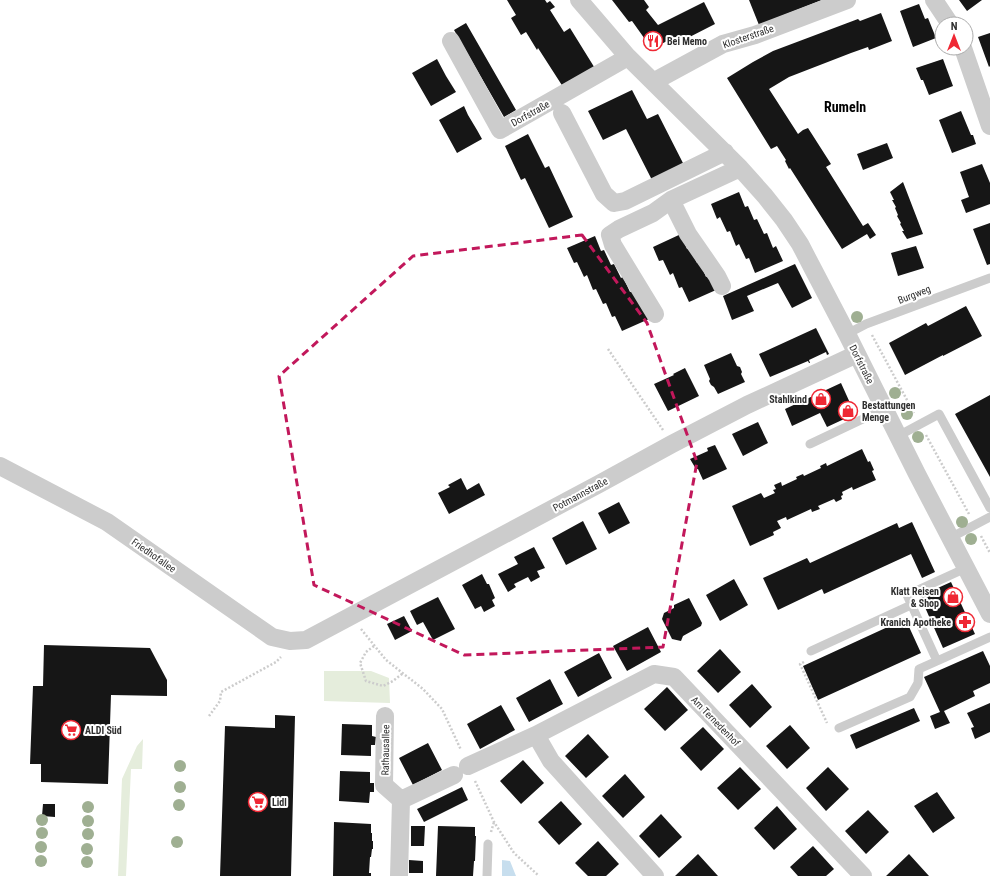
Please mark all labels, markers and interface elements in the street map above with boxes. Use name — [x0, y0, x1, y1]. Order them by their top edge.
north arrow — [934, 16, 974, 56]
text: N — [951, 20, 958, 33]
street label: Klosterstraße — [721, 23, 775, 50]
restaurant icon: Bei Memo — [642, 30, 664, 52]
place label: Bei Memo — [667, 36, 707, 47]
street label: Dorfstraße — [509, 98, 552, 128]
district label: Rumeln — [824, 99, 866, 115]
street label: Burgweg — [896, 283, 932, 306]
street label: Dorfstraße — [847, 343, 876, 386]
shop icon: Stahlkind — [810, 388, 832, 410]
place label: Stahlkind — [769, 394, 807, 405]
shop icon: Bestattungen Menge — [837, 400, 859, 422]
place label: Bestattungen Menge — [862, 400, 916, 423]
street label: Potmannstraße — [551, 475, 610, 514]
street label: Friedhofallee — [129, 536, 178, 575]
place label: Klatt Reisen & Shop — [891, 586, 939, 609]
shop icon: Klatt Reisen & Shop — [942, 586, 964, 608]
pharmacy icon: Kranich Apotheke — [954, 611, 976, 633]
place label: Kranich Apotheke — [880, 617, 951, 628]
street label: Am Ternedenhof — [689, 694, 743, 749]
supermarket icon: ALDI Süd — [60, 719, 82, 741]
street label: Rathausallee — [380, 724, 391, 776]
place label: ALDI Süd — [85, 725, 122, 736]
supermarket icon: Lidl — [247, 791, 269, 813]
place label: Lidl — [272, 797, 287, 808]

